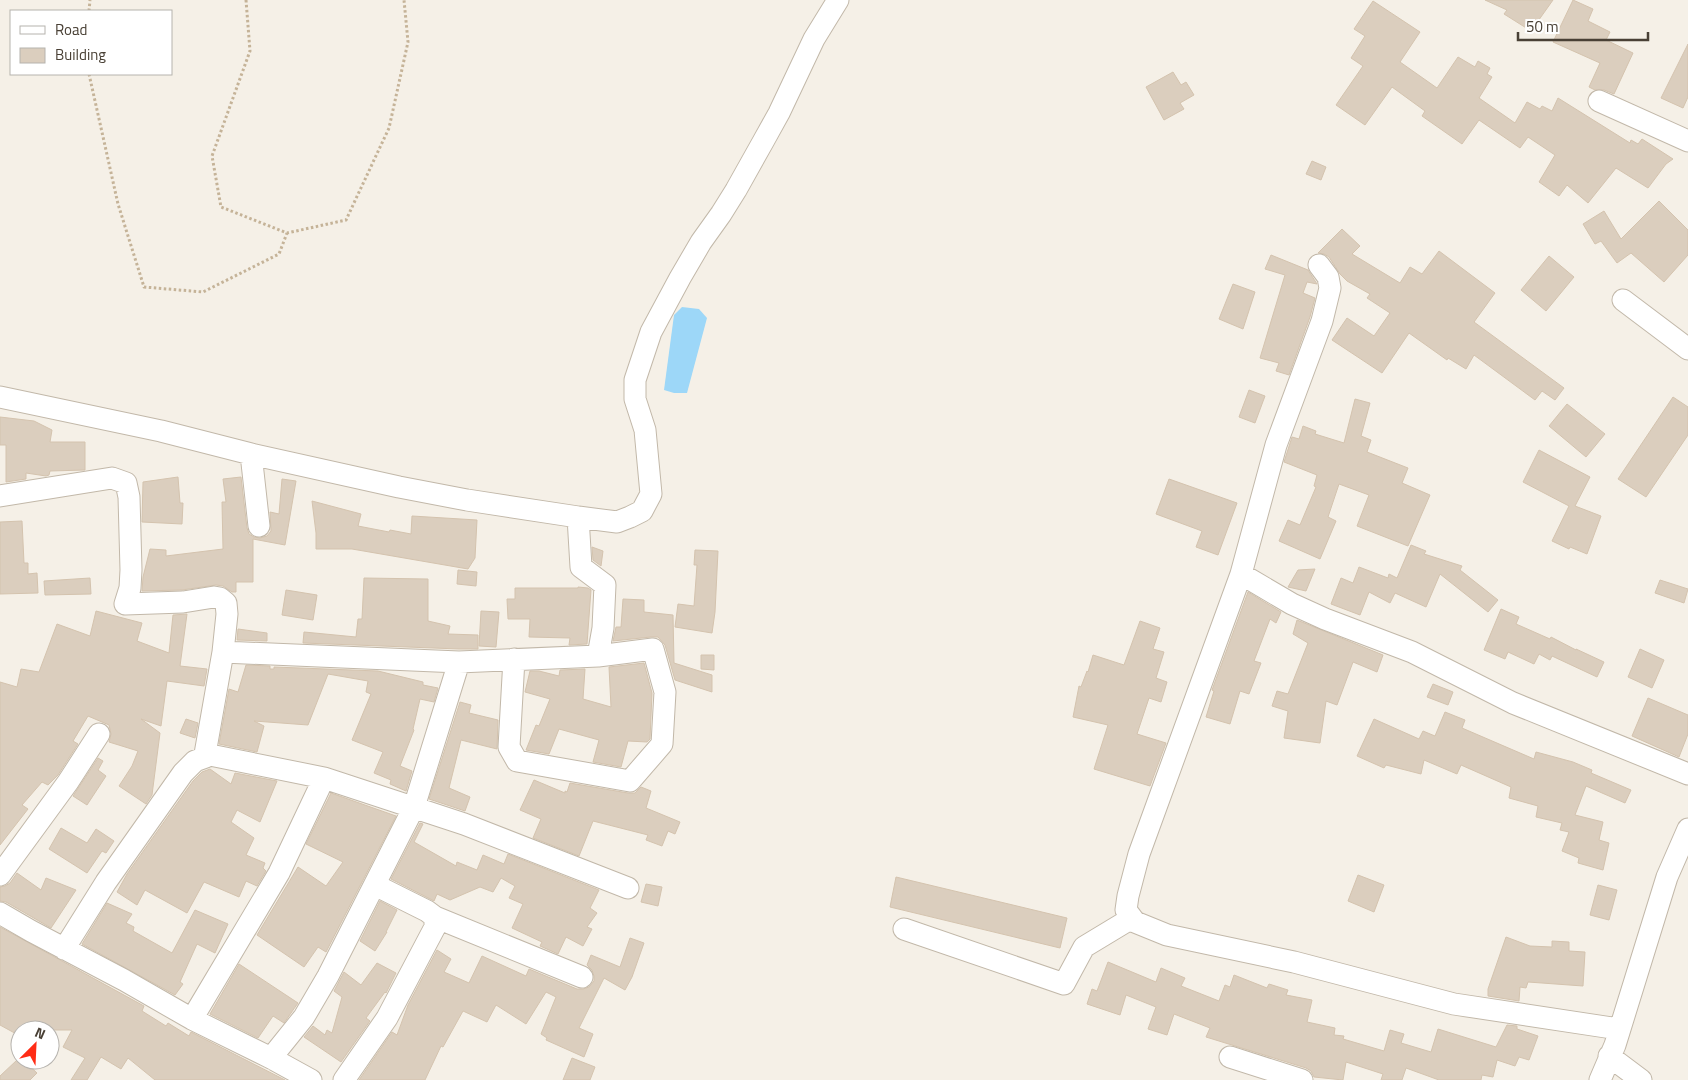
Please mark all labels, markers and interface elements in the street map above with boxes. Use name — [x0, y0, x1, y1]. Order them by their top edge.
legend — [10, 10, 172, 75]
scale bar — [1518, 10, 1648, 42]
text: 50 m — [1526, 15, 1559, 38]
text: Road — [55, 18, 87, 41]
text: Building — [55, 43, 106, 66]
north arrow — [10, 1020, 60, 1070]
text: N — [32, 1021, 49, 1044]

